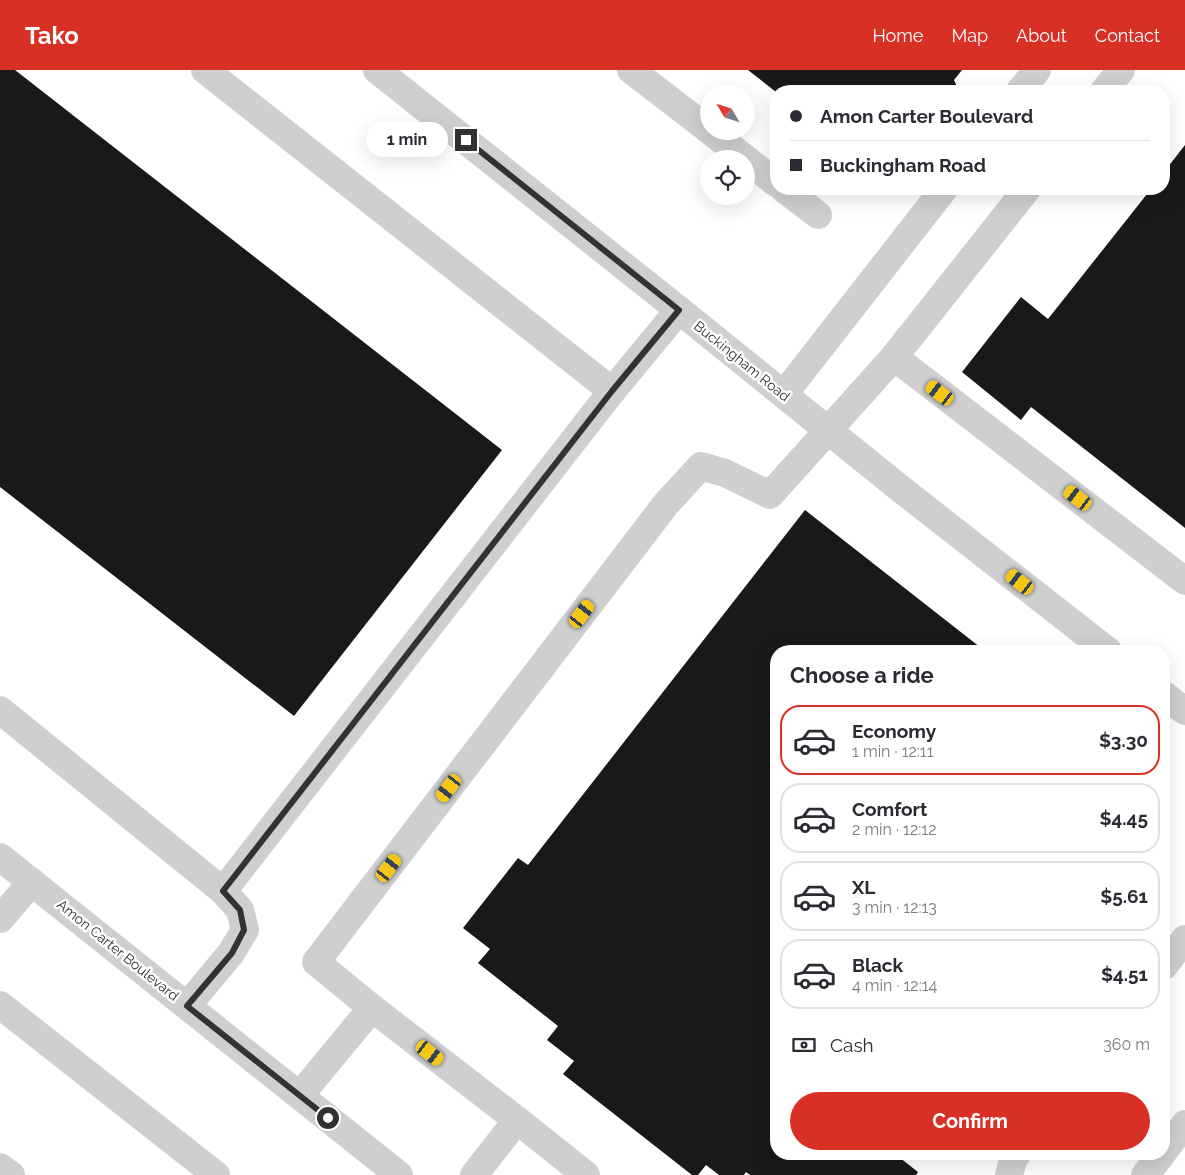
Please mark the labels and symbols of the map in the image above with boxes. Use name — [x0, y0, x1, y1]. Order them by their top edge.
north arrow — [700, 85, 755, 140]
callout: 1 min — [366, 122, 448, 158]
route end — [455, 129, 477, 151]
street label: Buckingham Road — [691, 318, 793, 404]
car — [923, 378, 956, 408]
car — [1061, 483, 1094, 513]
car — [1003, 567, 1036, 597]
car — [566, 598, 597, 630]
car — [433, 772, 464, 804]
car — [373, 852, 404, 884]
street label: Amon Carter Boulevard — [54, 896, 182, 1004]
car — [413, 1038, 446, 1068]
route start — [317, 1107, 339, 1129]

